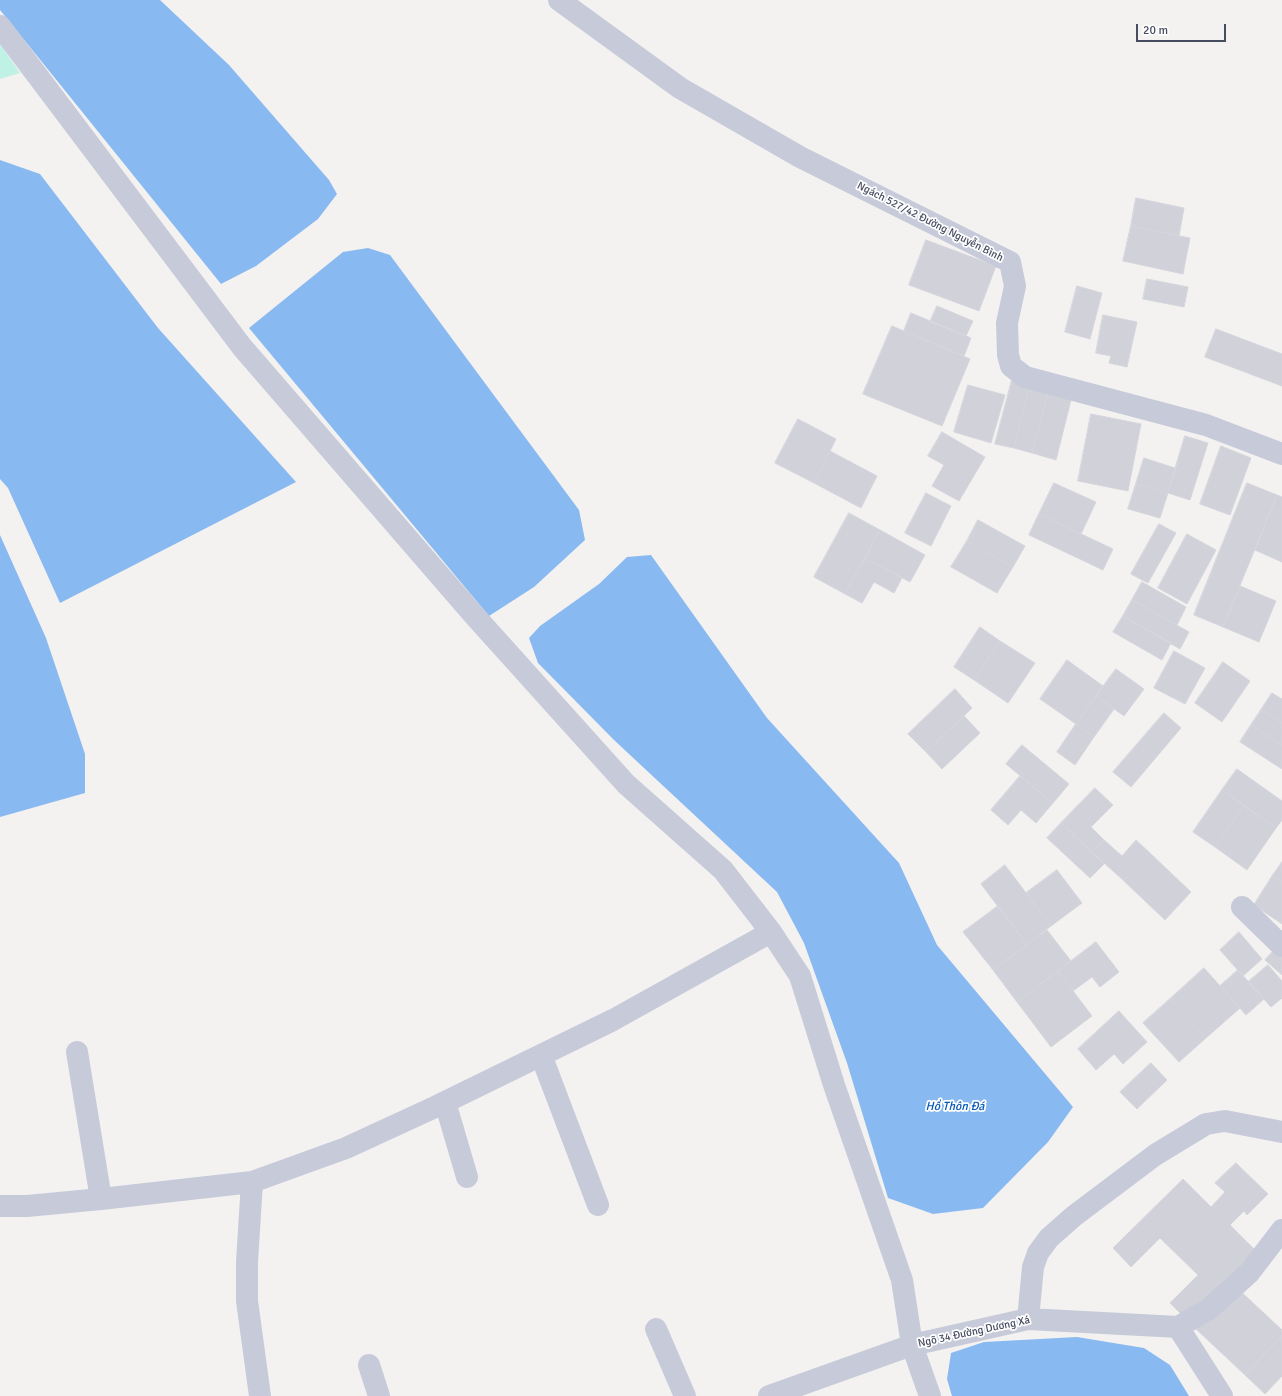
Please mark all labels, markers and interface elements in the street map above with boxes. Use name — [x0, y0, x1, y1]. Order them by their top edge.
scale bar — [1138, 16, 1228, 42]
text: 20 m — [1143, 23, 1168, 38]
street label: Ngách 527/42 Đường Nguyễn Bình — [855, 179, 1005, 265]
water label: Hồ Thôn Đá — [926, 1100, 984, 1114]
street label: Ngõ 34 Đường Dương Xá — [917, 1314, 1031, 1350]

